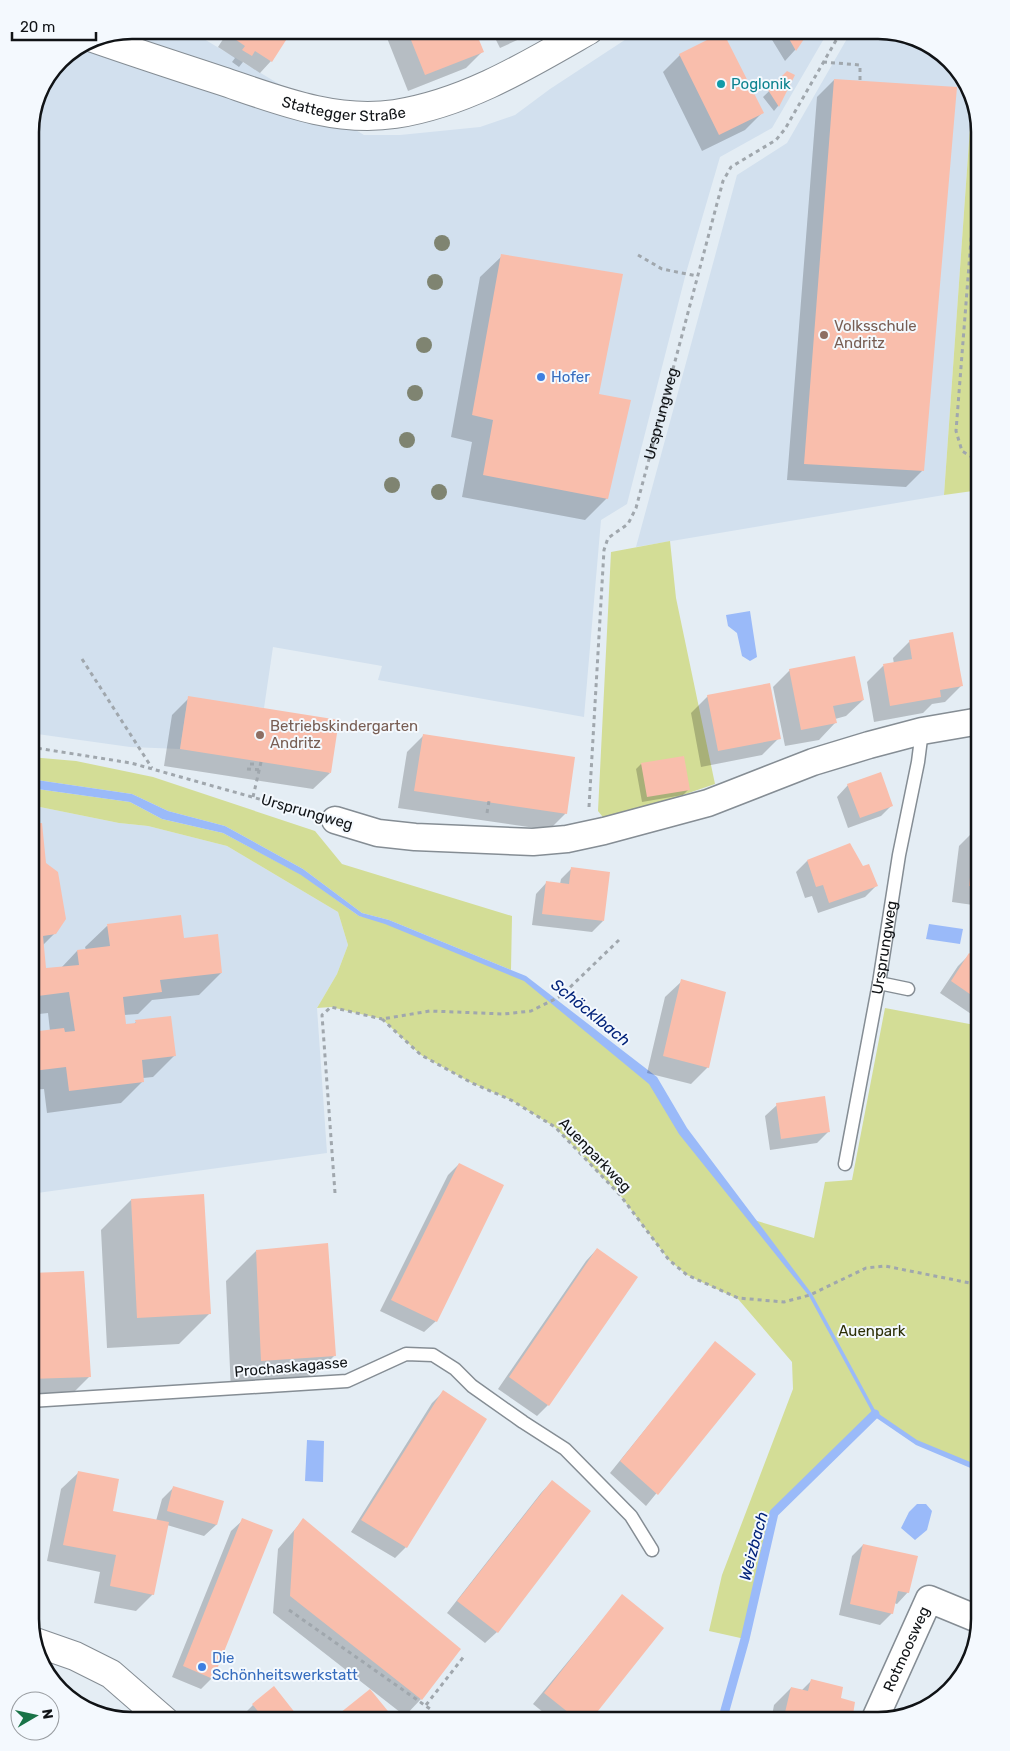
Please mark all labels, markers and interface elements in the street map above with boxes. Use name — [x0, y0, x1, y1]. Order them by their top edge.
scale bar — [12, 10, 96, 42]
text: 20 m — [20, 18, 55, 36]
place label: Poglonik — [731, 75, 791, 93]
marker: Poglonik — [715, 78, 727, 90]
street label: Stattegger Straße — [280, 93, 407, 125]
place label: Volksschule Andritz — [834, 317, 917, 352]
marker: Volksschule Andritz — [818, 329, 830, 341]
street label: Ursprungweg — [640, 366, 682, 462]
place label: Hofer — [551, 368, 590, 386]
marker: Hofer — [535, 371, 547, 383]
place label: Betriebskindergarten Andritz — [270, 717, 418, 752]
marker: Betriebskindergarten Andritz — [254, 729, 266, 741]
street label: Ursprungweg — [259, 790, 355, 834]
street label: Ursprungweg — [868, 899, 901, 996]
water label: Schöcklbach — [547, 975, 634, 1050]
street label: Auenparkweg — [555, 1114, 635, 1196]
park label: Auenpark — [838, 1322, 906, 1340]
street label: Prochaskagasse — [233, 1353, 349, 1381]
water label: Weizbach — [735, 1509, 772, 1583]
street label: Rotmoosweg — [879, 1604, 933, 1694]
place label: Die Schönheitswerkstatt — [212, 1649, 358, 1684]
marker: Die Schönheitswerkstatt — [196, 1661, 208, 1673]
north arrow — [10, 1691, 60, 1741]
text: N — [38, 1708, 57, 1720]

